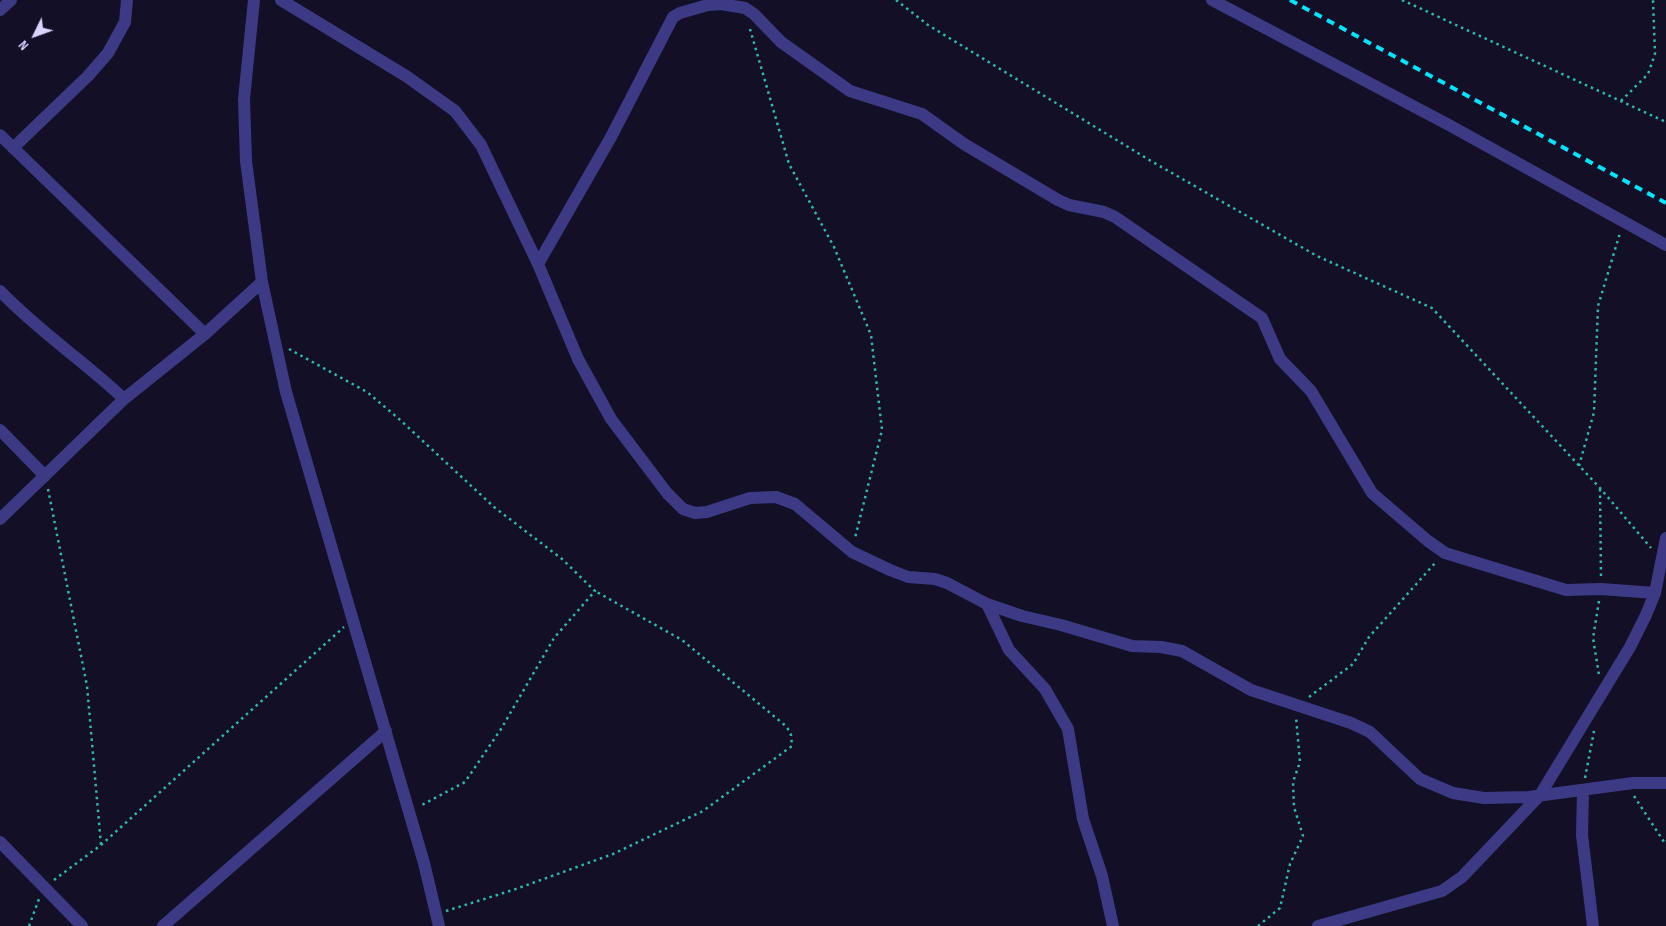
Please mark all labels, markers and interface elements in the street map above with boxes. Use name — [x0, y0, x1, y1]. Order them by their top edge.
north arrow — [10, 10, 60, 60]
text: N — [15, 37, 32, 54]

